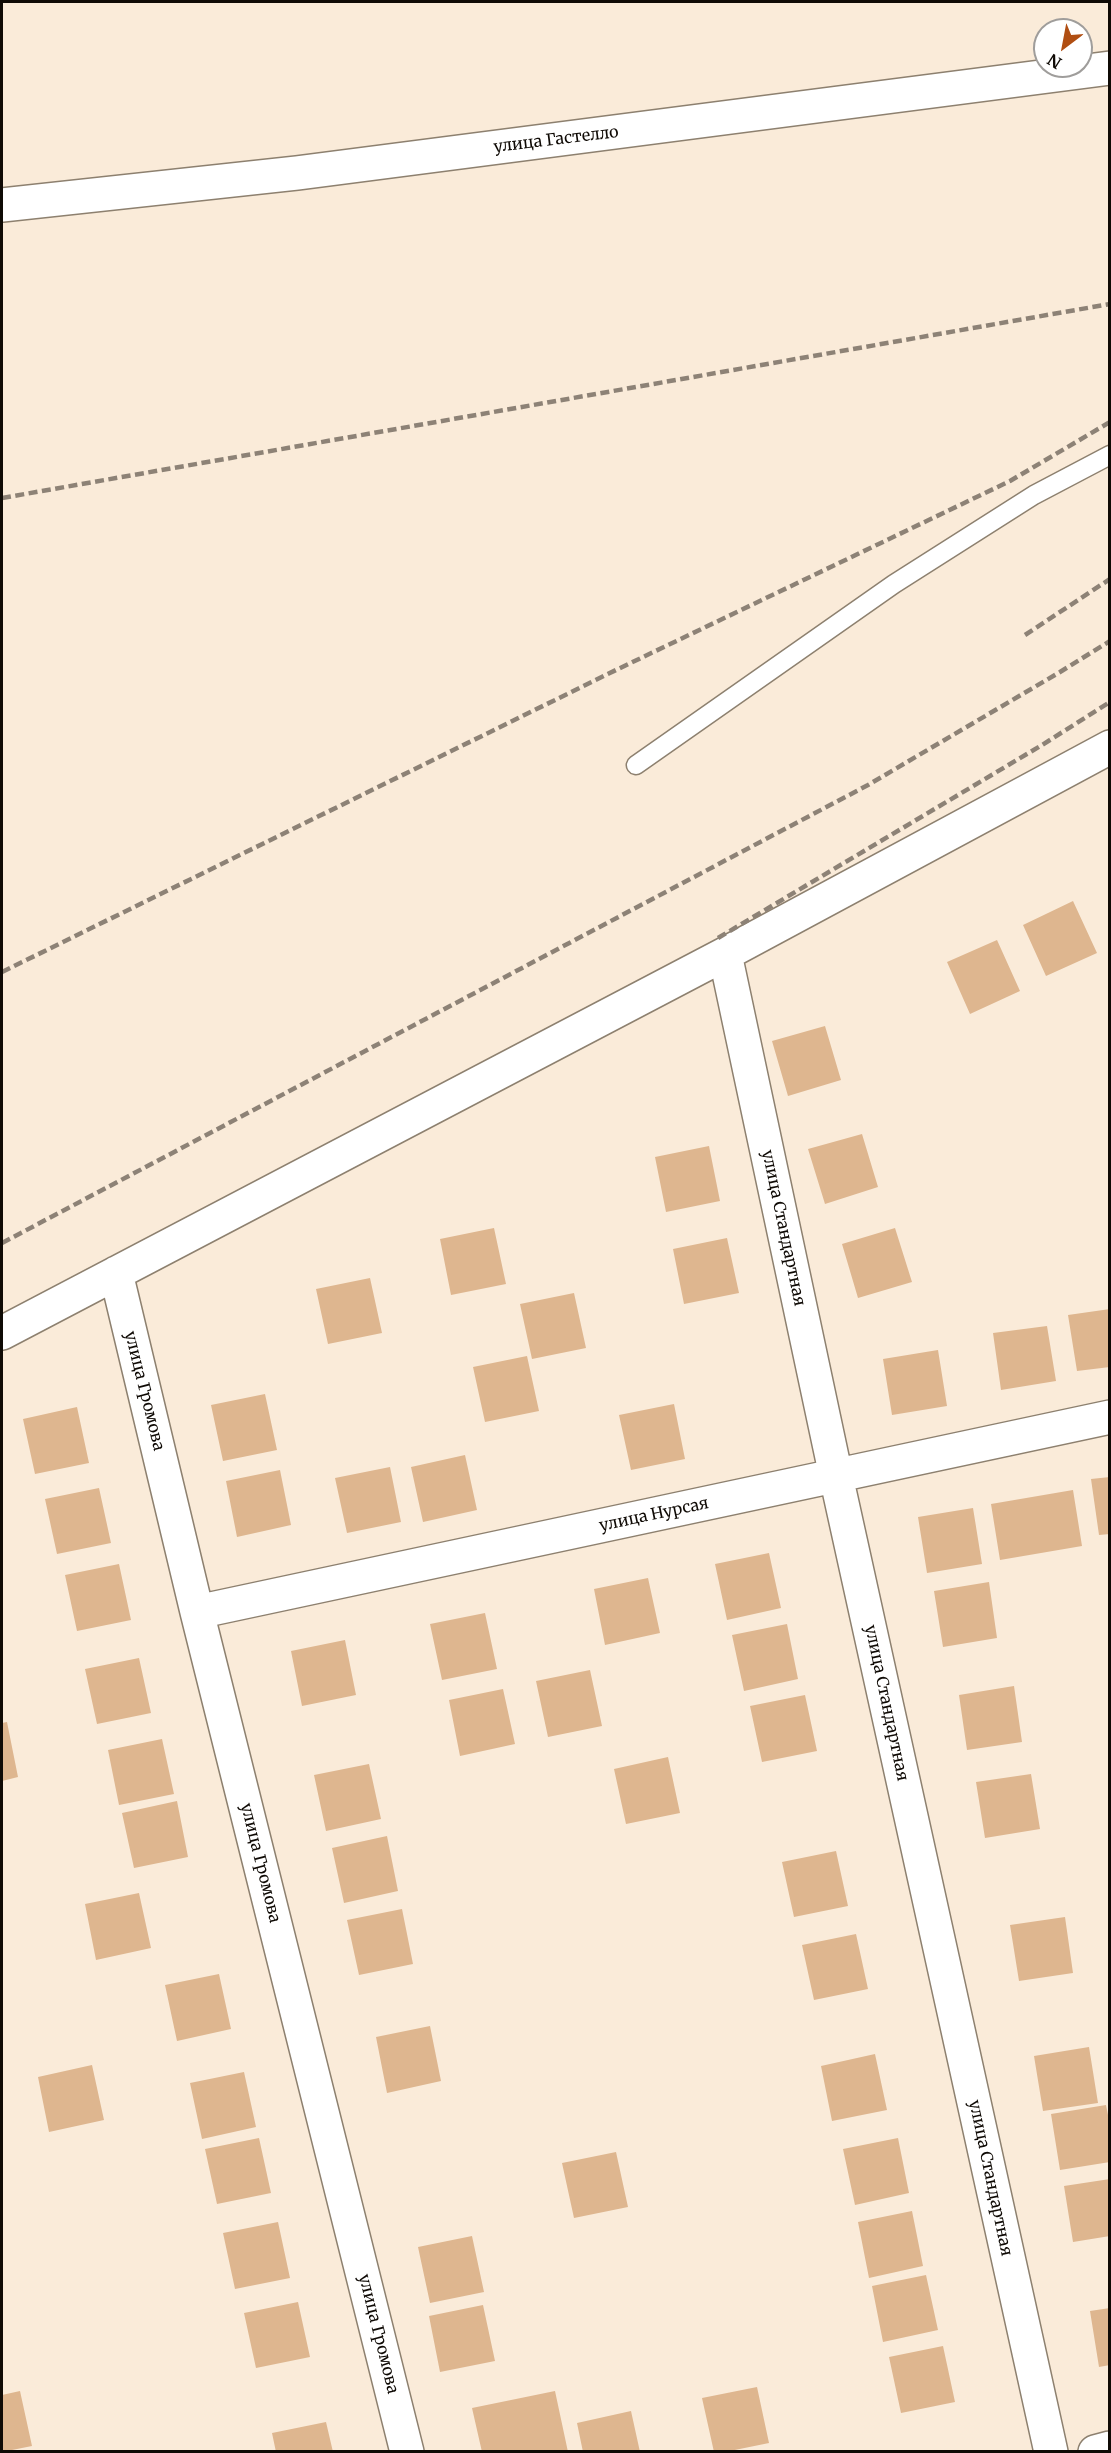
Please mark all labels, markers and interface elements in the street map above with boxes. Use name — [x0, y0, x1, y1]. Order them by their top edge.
north arrow — [1033, 18, 1093, 78]
text: N — [1044, 50, 1065, 73]
street label: улица Гастелло — [492, 123, 620, 157]
street label: улица Стандартная — [757, 1148, 809, 1308]
street label: улица Громова — [120, 1329, 168, 1453]
street label: улица Нурсая — [598, 1494, 710, 1536]
street label: улица Стандартная — [860, 1623, 912, 1783]
street label: улица Громова — [236, 1801, 284, 1925]
street label: улица Стандартная — [964, 2098, 1016, 2258]
street label: улица Громова — [354, 2272, 402, 2396]

